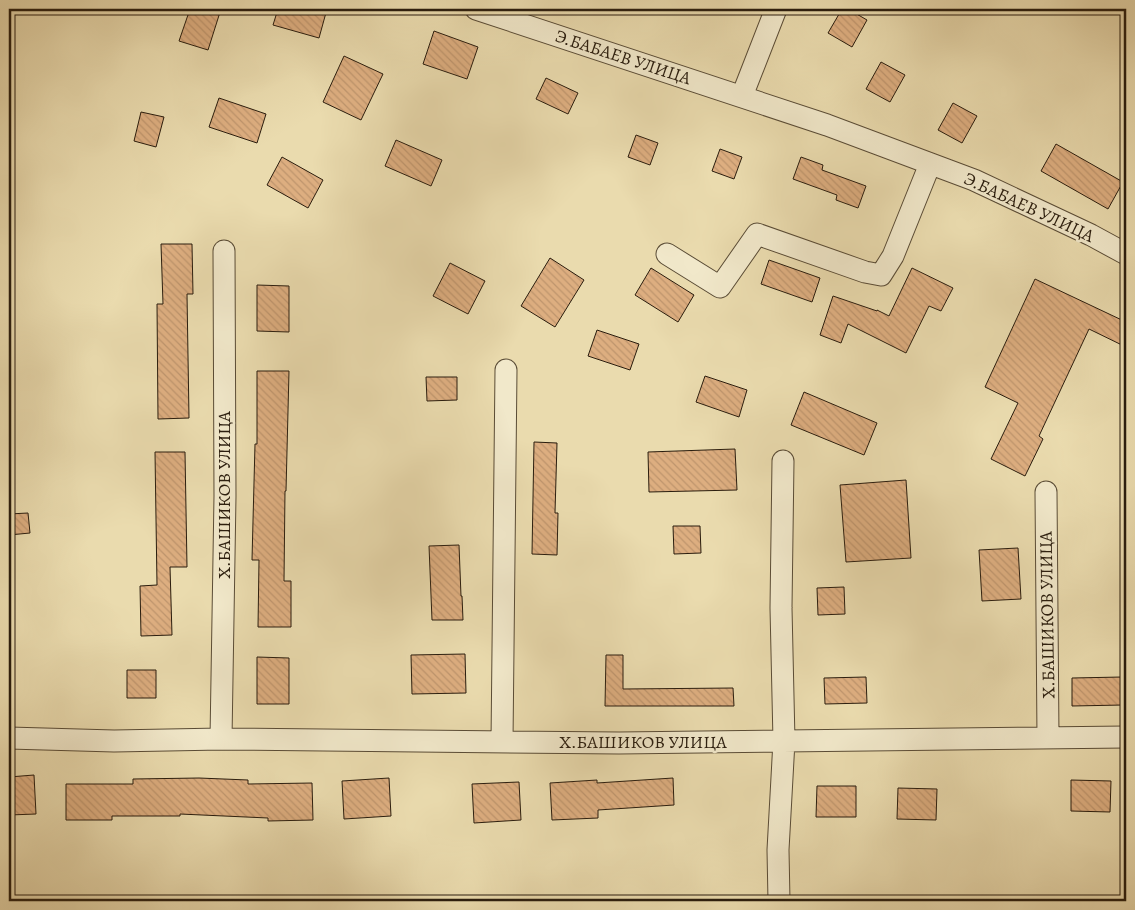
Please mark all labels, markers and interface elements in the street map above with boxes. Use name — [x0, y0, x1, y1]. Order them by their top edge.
street label: Э.БАБАЕВ УЛИЦА — [552, 24, 694, 90]
street label: Э.БАБАЕВ УЛИЦА — [960, 166, 1099, 248]
street label: Х.БАШИКОВ УЛИЦА — [212, 411, 236, 579]
street label: Х.БАШИКОВ УЛИЦА — [1034, 531, 1060, 699]
street label: Х.БАШИКОВ УЛИЦА — [559, 730, 727, 754]

